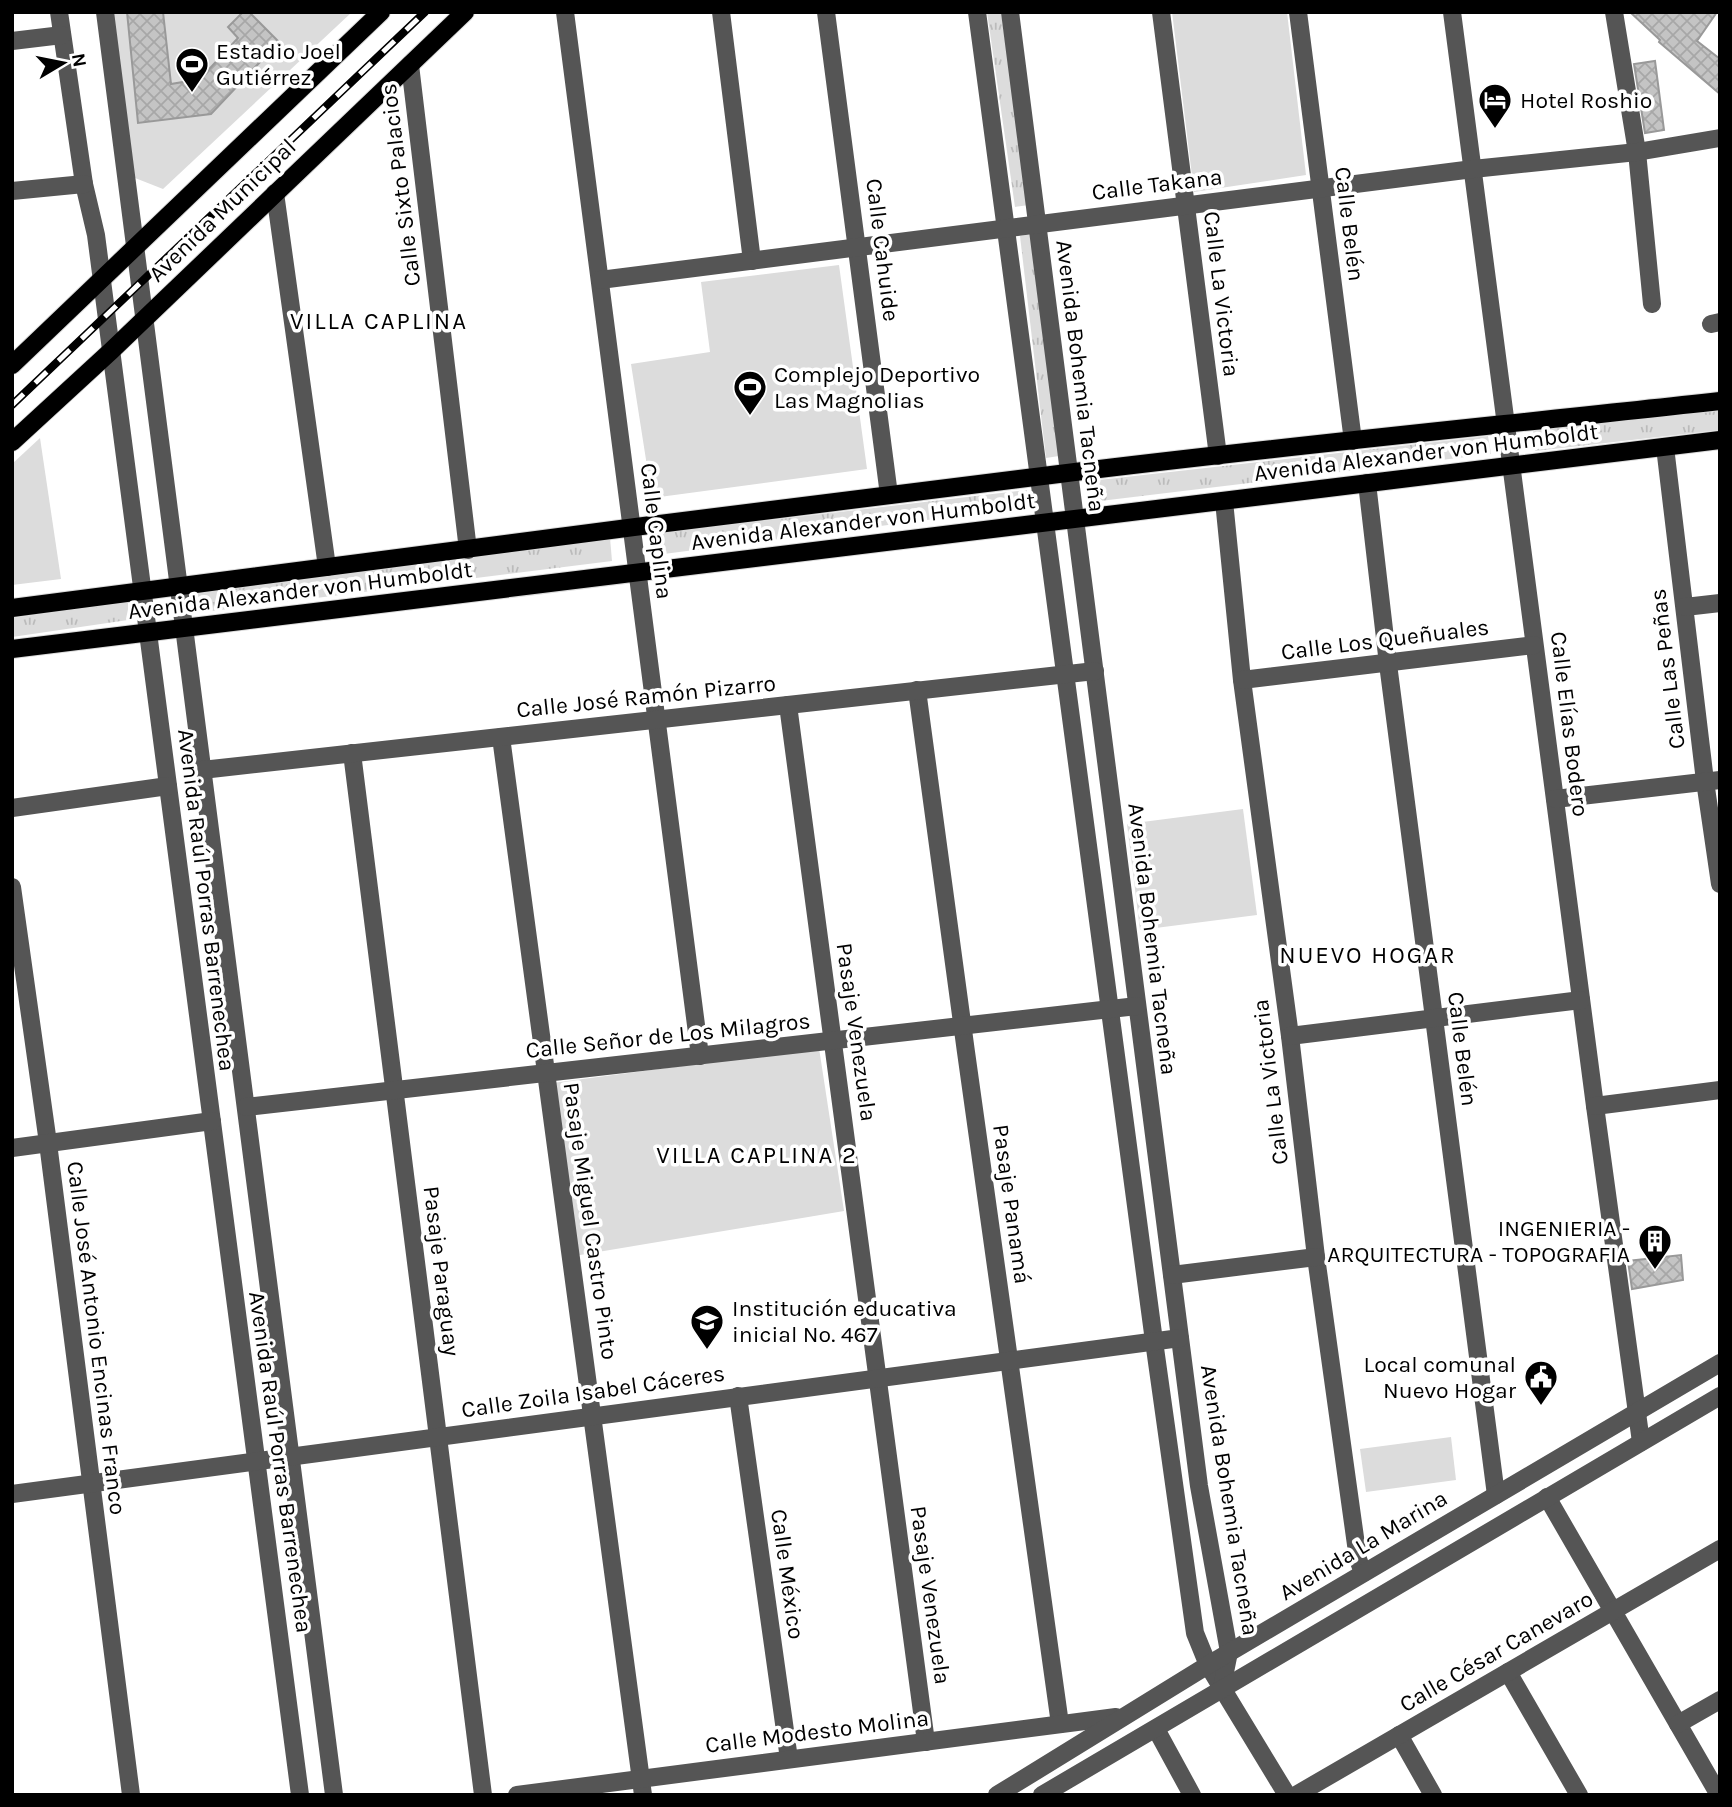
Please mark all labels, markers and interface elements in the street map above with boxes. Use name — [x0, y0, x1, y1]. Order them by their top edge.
north arrow — [28, 28, 98, 98]
place label: Estadio Joel Gutiérrez — [216, 38, 341, 91]
sports icon: Estadio Joel Gutiérrez — [173, 45, 211, 94]
text: N — [67, 52, 91, 69]
hotel icon: Hotel Roshio — [1476, 81, 1514, 130]
street label: Calle Sixto Palacios — [375, 82, 426, 288]
place label: Hotel Roshio — [1520, 87, 1652, 114]
street label: Avenida Municipal — [143, 133, 301, 287]
street label: Calle Takana — [1090, 163, 1224, 206]
street label: Calle Belén — [1329, 165, 1370, 283]
street label: Calle Cahuide — [860, 177, 905, 323]
street label: Calle La Victoria — [1198, 210, 1245, 378]
street label: Avenida Bohemia Tacneña — [1050, 238, 1111, 514]
district label: VILLA CAPLINA — [290, 307, 468, 335]
place label: Complejo Deportivo Las Magnolias — [774, 361, 980, 414]
sports icon: Complejo Deportivo Las Magnolias — [731, 368, 769, 417]
street label: Avenida Alexander von Humboldt — [1252, 418, 1600, 487]
street label: Calle Caplina — [635, 461, 678, 601]
street label: Avenida Alexander von Humboldt — [689, 487, 1037, 556]
street label: Avenida Alexander von Humboldt — [126, 556, 474, 625]
street label: Calle Las Peñas — [1644, 587, 1691, 751]
street label: Calle Los Queñuales — [1280, 613, 1491, 666]
street label: Calle Elías Bodero — [1545, 630, 1594, 818]
street label: Calle José Ramón Pizarro — [515, 669, 777, 724]
street label: Avenida Raúl Porras Barrenechea — [172, 727, 241, 1073]
street label: Avenida Bohemia Tacneña — [1122, 801, 1183, 1077]
street label: Pasaje Venezuela — [831, 941, 882, 1123]
district label: NUEVO HOGAR — [1279, 941, 1457, 969]
street label: Calle Belén — [1442, 990, 1483, 1108]
street label: Calle La Victoria — [1247, 998, 1294, 1166]
street label: Calle Señor de Los Milagros — [524, 1007, 812, 1064]
street label: Pasaje Miguel Castro Pinto — [558, 1080, 623, 1362]
street label: Pasaje Panamá — [987, 1123, 1036, 1286]
district label: VILLA CAPLINA 2 — [656, 1141, 858, 1169]
street label: Calle José Antonio Encinas Franco — [61, 1160, 132, 1516]
street label: Pasaje Paraguay — [418, 1184, 465, 1358]
place label: INGENIERIA - ARQUITECTURA - TOPOGRAFIA — [1327, 1215, 1630, 1268]
building icon: INGENIERIA - ARQUITECTURA - TOPOGRAFIA — [1636, 1222, 1674, 1271]
street label: Avenida Raúl Porras Barrenechea — [243, 1290, 318, 1635]
place label: Institución educativa inicial No. 467 — [732, 1295, 957, 1348]
school or university icon: Institución educativa inicial No. 467 — [688, 1302, 726, 1351]
place label: Local comunal Nuevo Hogar — [1363, 1351, 1517, 1404]
public building icon: Local comunal Nuevo Hogar — [1522, 1358, 1560, 1407]
street label: Calle Zoila Isabel Cáceres — [460, 1360, 726, 1423]
street label: Avenida Bohemia Tacneña — [1195, 1363, 1264, 1637]
street label: Avenida La Marina — [1274, 1485, 1452, 1606]
street label: Pasaje Venezuela — [905, 1504, 956, 1686]
street label: Calle México — [765, 1507, 810, 1641]
street label: Calle César Canevaro — [1395, 1585, 1598, 1718]
street label: Calle Modesto Molina — [704, 1704, 930, 1759]

